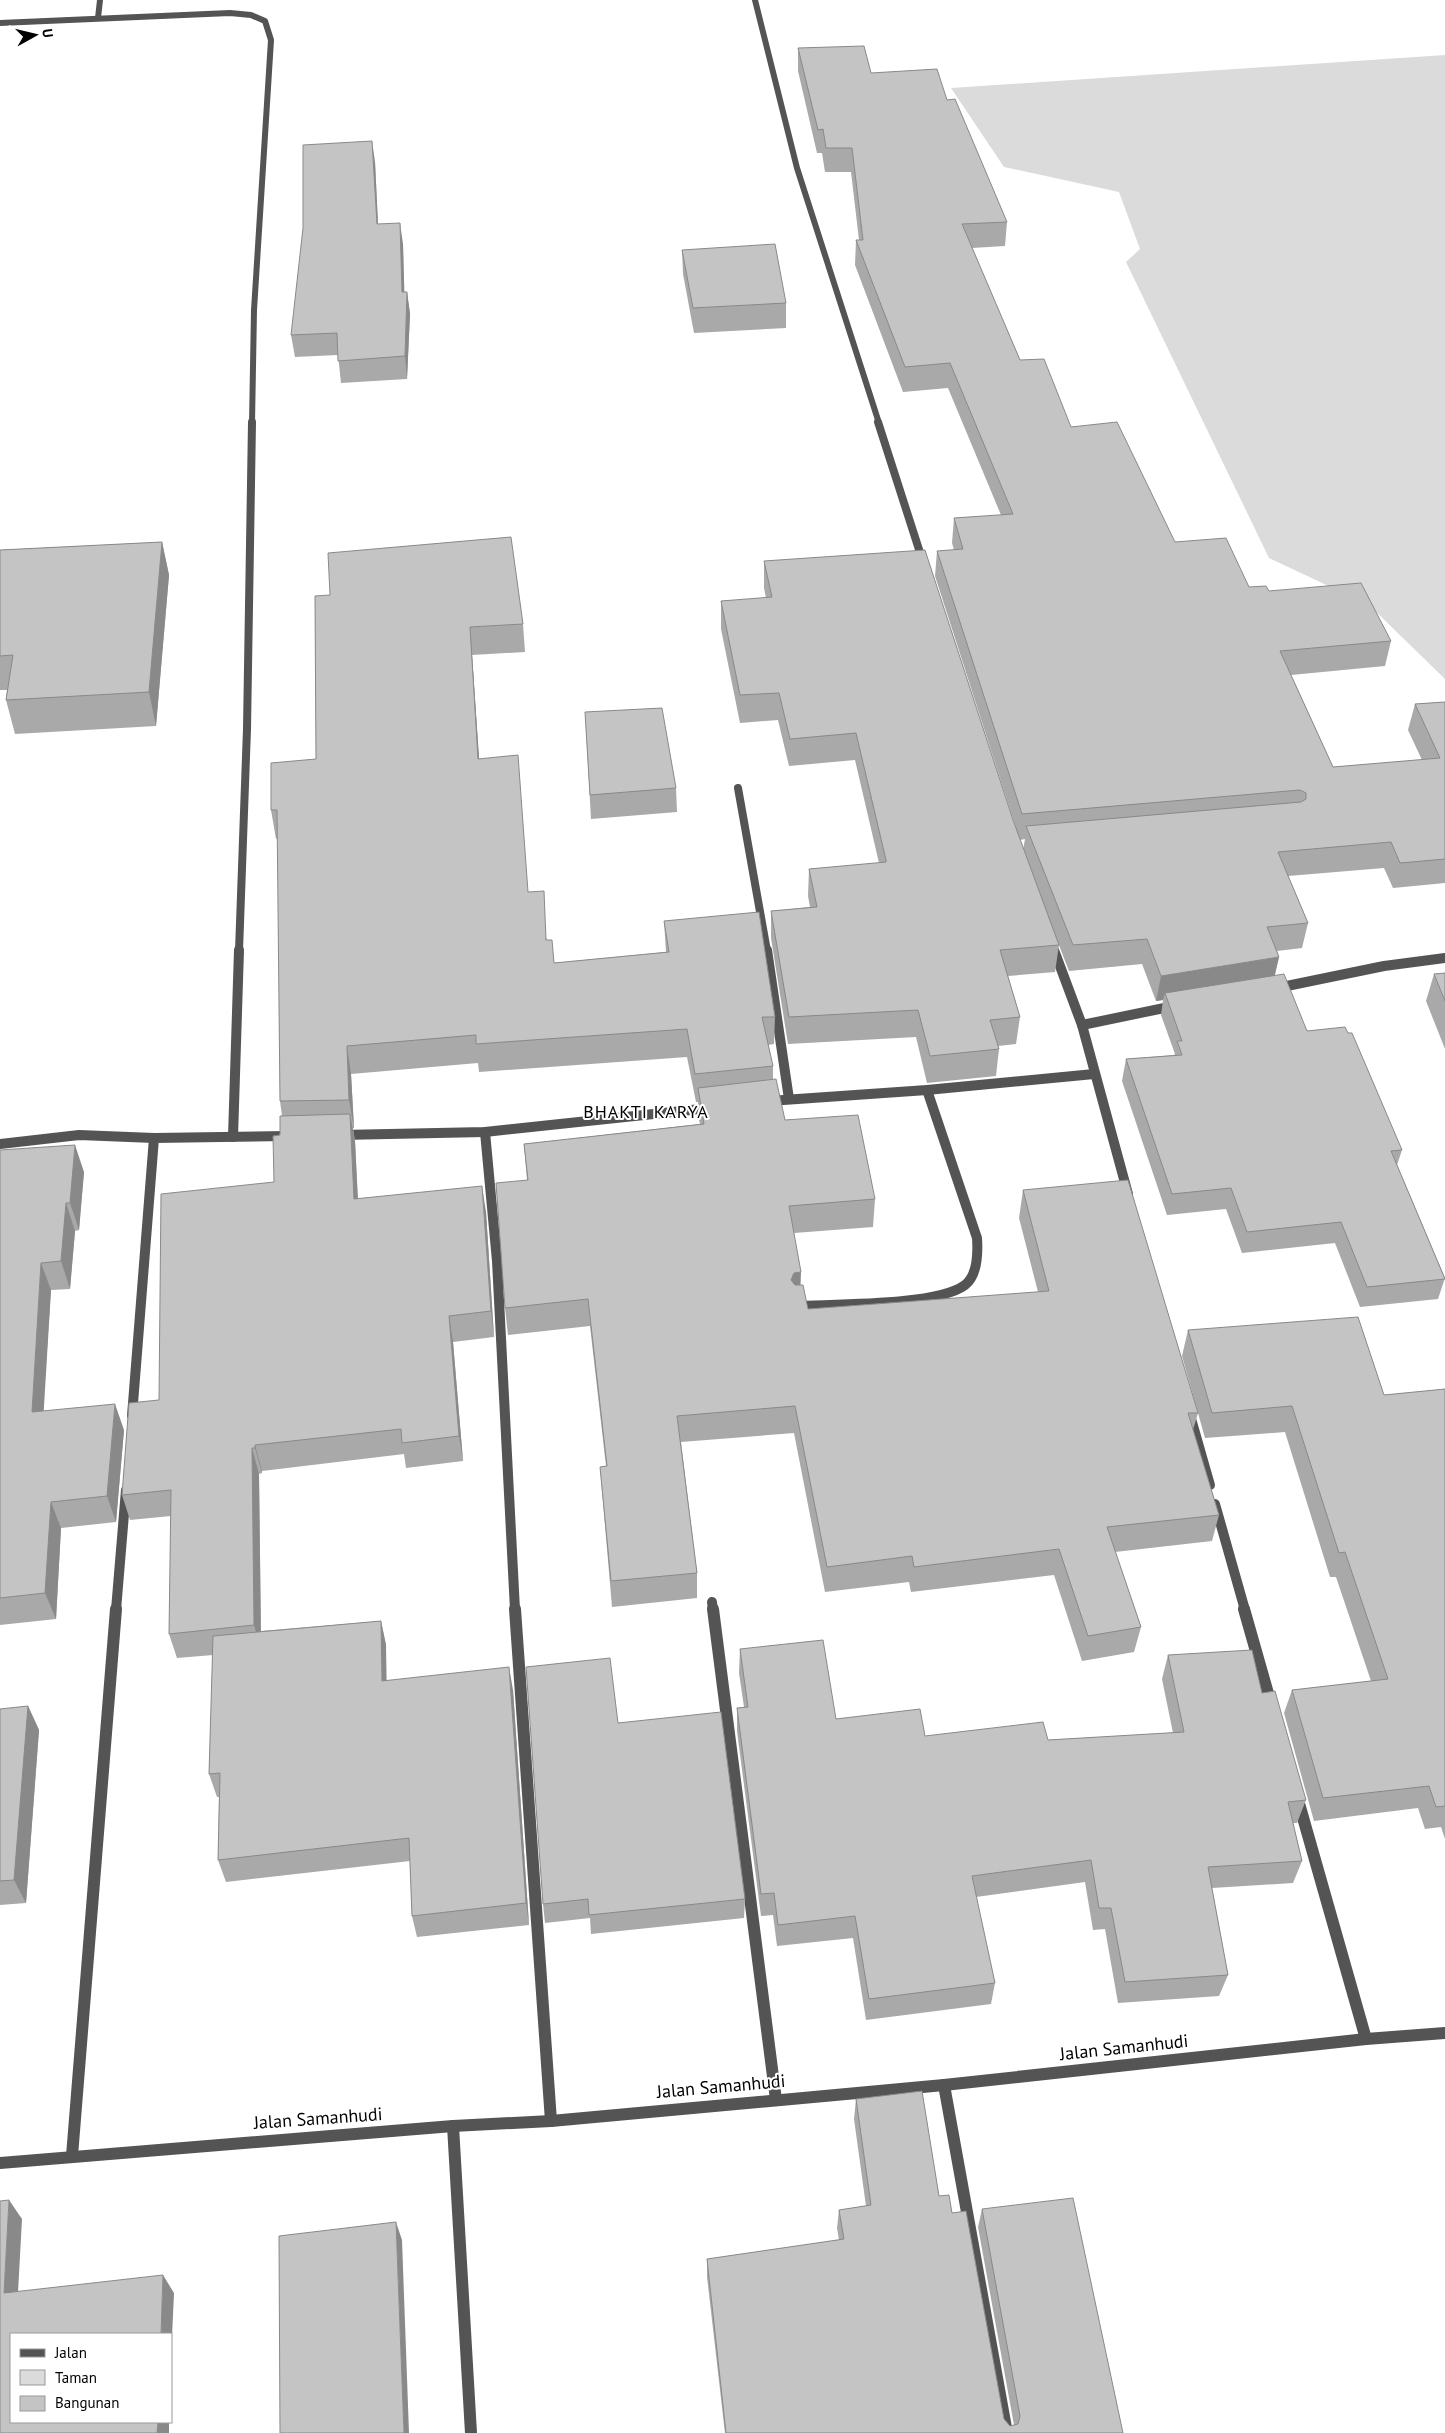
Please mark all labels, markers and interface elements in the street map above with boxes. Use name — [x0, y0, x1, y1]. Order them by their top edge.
north arrow — [10, 10, 60, 60]
text: U — [38, 28, 57, 39]
district label: BHAKTI KARYA — [583, 1100, 709, 1123]
street label: Jalan Samanhudi — [1058, 2029, 1189, 2065]
street label: Jalan Samanhudi — [655, 2069, 786, 2103]
street label: Jalan Samanhudi — [252, 2102, 383, 2134]
legend — [10, 2333, 172, 2423]
text: Jalan — [54, 2343, 87, 2362]
text: Taman — [55, 2368, 97, 2387]
text: Bangunan — [55, 2393, 119, 2412]

